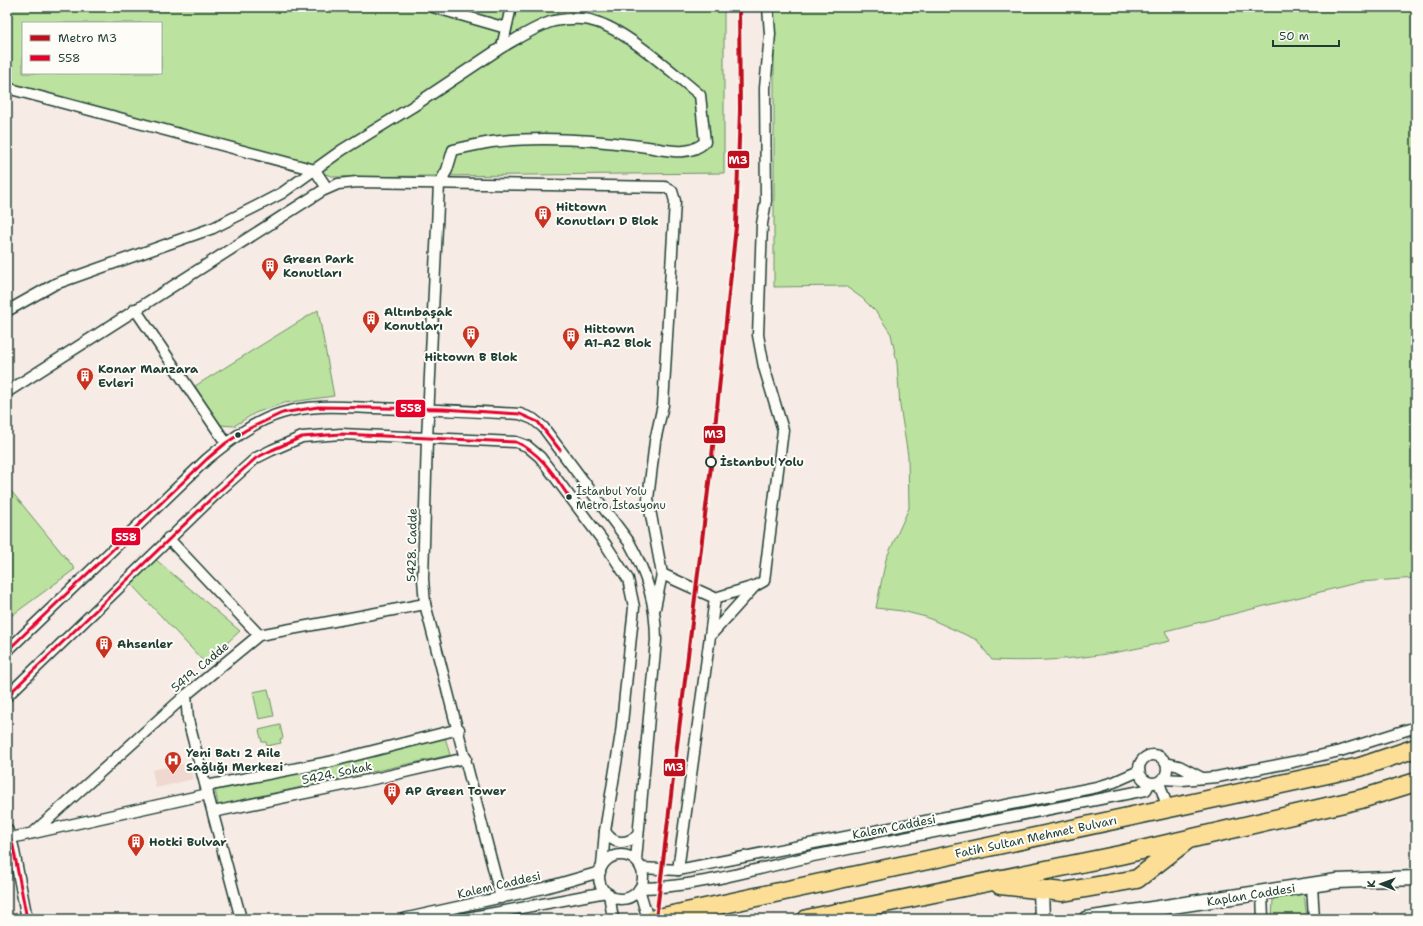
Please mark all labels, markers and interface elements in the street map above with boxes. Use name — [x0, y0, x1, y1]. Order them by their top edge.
legend — [22, 22, 162, 74]
scale bar — [1273, 22, 1339, 48]
text: 50 m — [1279, 28, 1309, 44]
text: Metro M3 — [58, 30, 117, 46]
text: 558 — [58, 50, 80, 66]
line badge: M3 — [727, 150, 750, 169]
text: M3 — [729, 153, 748, 168]
place label: Hittown Konutları D Blok — [556, 199, 659, 229]
building icon: Hittown Konutları D Blok — [533, 204, 553, 229]
place label: Green Park Konutları — [283, 251, 354, 281]
building icon: Green Park Konutları — [260, 256, 280, 281]
place label: Altınbaşak Konutları — [384, 304, 453, 334]
building icon: Altınbaşak Konutları — [361, 309, 381, 334]
place label: Hittown A1-A2 Blok — [584, 321, 652, 351]
building icon: Hittown B Blok — [461, 324, 481, 349]
building icon: Hittown A1-A2 Blok — [561, 326, 581, 351]
place label: Hittown B Blok — [424, 349, 518, 365]
place label: Konar Manzara Evleri — [98, 361, 199, 391]
building icon: Konar Manzara Evleri — [75, 366, 95, 391]
line badge: 558 — [395, 399, 426, 418]
text: 558 — [400, 401, 422, 416]
line badge: M3 — [703, 425, 726, 444]
text: M3 — [705, 427, 724, 442]
unlabelled marker — [233, 430, 243, 440]
place label: İstanbul Yolu — [720, 454, 804, 470]
marker: İstanbul Yolu — [705, 456, 717, 468]
place label: İstanbul Yolu Metro İstasyonu — [576, 484, 666, 513]
marker: İstanbul Yolu Metro İstasyonu — [564, 492, 574, 502]
street label: 5428. Cadde — [403, 508, 421, 582]
line badge: 558 — [111, 527, 141, 546]
text: 558 — [115, 530, 137, 545]
building icon: Ahsenler — [94, 634, 114, 659]
place label: Ahsenler — [117, 636, 174, 652]
street label: 5419. Cadde — [168, 638, 232, 696]
place label: Yeni Batı 2 Aile Sağlığı Merkezi — [186, 745, 284, 775]
hospital icon: Yeni Batı 2 Aile Sağlığı Merkezi — [163, 750, 183, 775]
street label: 5424. Sokak — [300, 758, 374, 788]
line badge: M3 — [663, 758, 686, 777]
text: M3 — [665, 760, 684, 775]
building icon: AP Green Tower — [382, 781, 402, 806]
place label: AP Green Tower — [405, 783, 507, 799]
street label: Kalem Caddesi — [851, 811, 937, 843]
street label: Fatih Sultan Mehmet Bulvarı — [953, 812, 1119, 862]
building icon: Hotki Bulvar — [126, 832, 146, 857]
place label: Hotki Bulvar — [149, 834, 227, 850]
north arrow — [1361, 864, 1401, 904]
street label: Kalem Caddesi — [456, 868, 542, 902]
text: K — [1364, 879, 1379, 888]
street label: Kaplan Caddesi — [1206, 880, 1296, 910]

